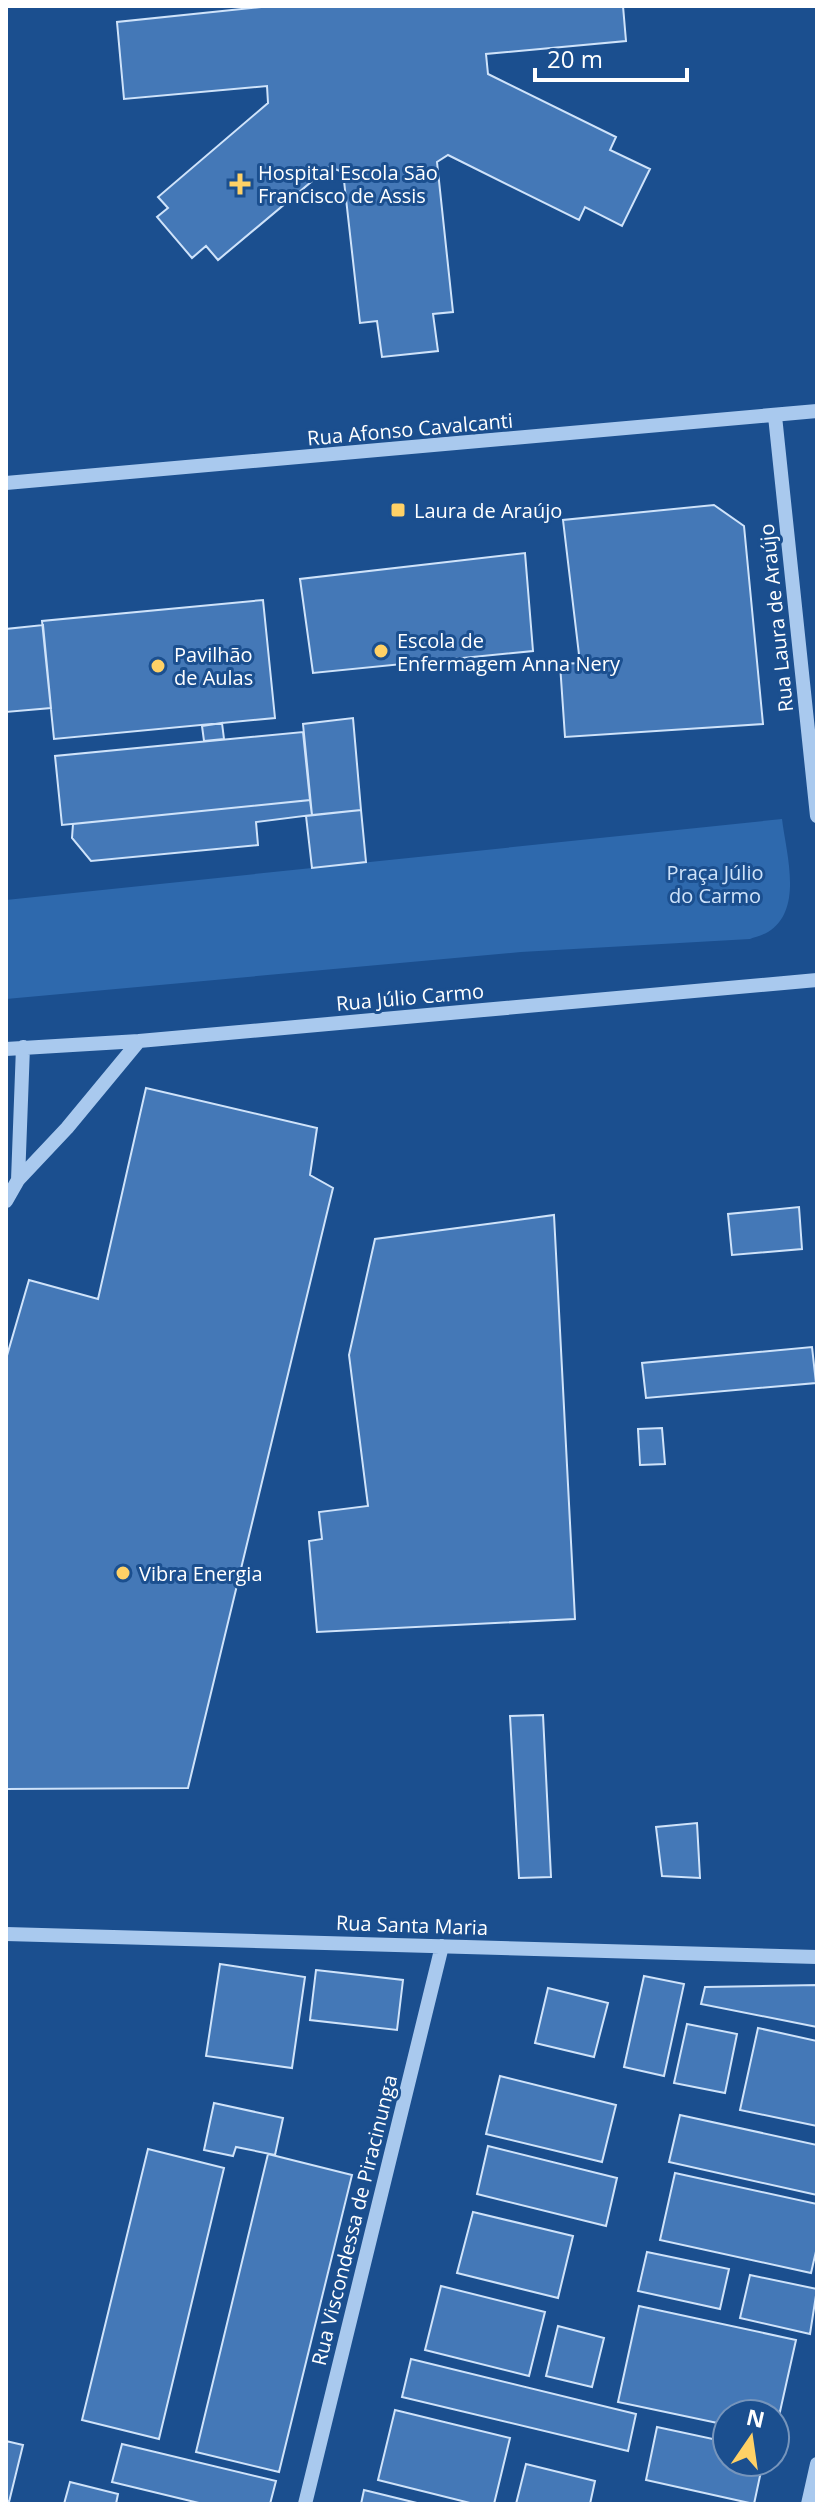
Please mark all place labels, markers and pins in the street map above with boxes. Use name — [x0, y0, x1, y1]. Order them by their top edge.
place label: Hospital Escola São Francisco de Assis — [258, 159, 438, 209]
marker: Hospital Escola São Francisco de Assis — [229, 173, 251, 195]
place label: Laura de Araújo — [414, 497, 562, 524]
marker: Laura de Araújo — [389, 501, 407, 519]
place label: Escola de Enfermagem Anna Nery — [397, 627, 621, 677]
place label: Pavilhão de Aulas — [174, 641, 253, 691]
marker: Escola de Enfermagem Anna Nery — [372, 642, 390, 660]
marker: Pavilhão de Aulas — [149, 657, 167, 675]
place label: Vibra Energia — [139, 1560, 263, 1587]
marker: Vibra Energia — [114, 1564, 132, 1582]

